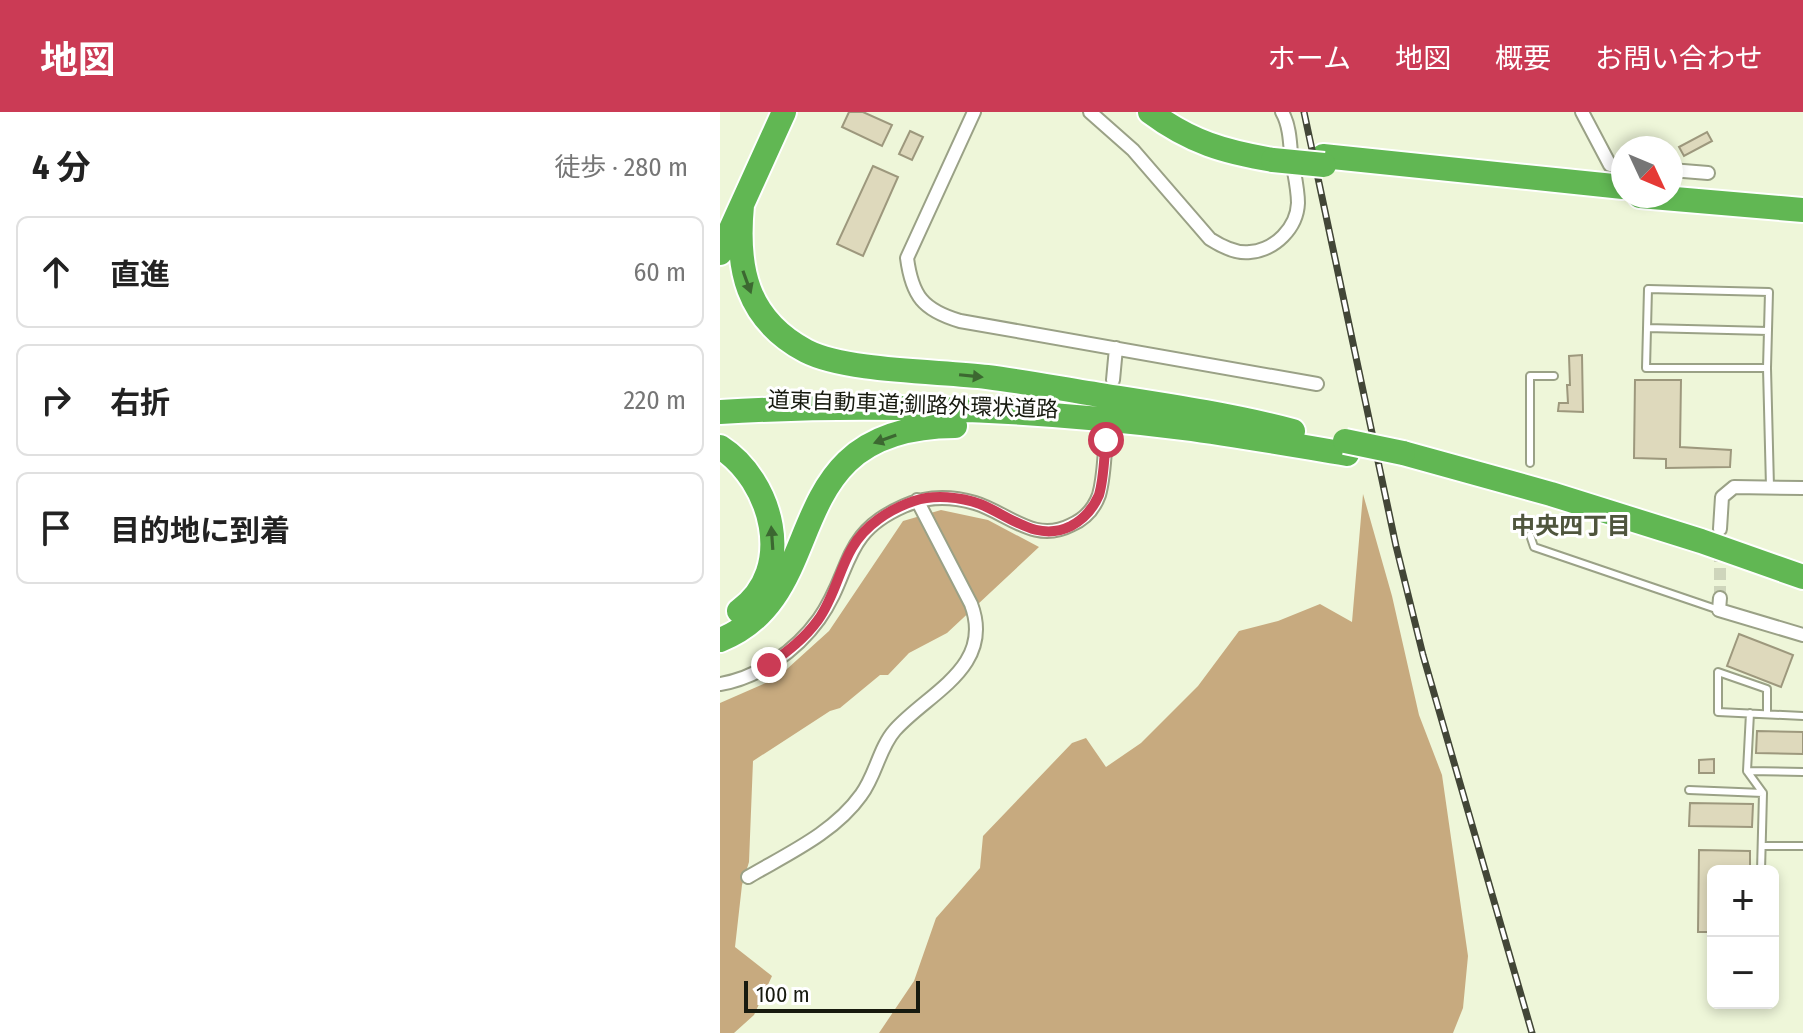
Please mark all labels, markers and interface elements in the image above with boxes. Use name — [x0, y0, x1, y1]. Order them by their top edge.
text: 地図 — [40, 37, 116, 83]
text: ホーム — [1268, 42, 1351, 75]
text: 地図 — [1395, 42, 1451, 75]
text: 概要 — [1495, 42, 1551, 75]
text: お問い合わせ — [1595, 42, 1763, 75]
north arrow — [1611, 136, 1683, 208]
text: 4 分 — [32, 147, 91, 188]
text: 徒歩 · 280 m — [554, 152, 688, 183]
icon: ahead — [34, 250, 78, 294]
text: 直進 — [110, 257, 170, 293]
text: 60 m — [633, 257, 686, 288]
one-way arrow — [742, 270, 754, 294]
one-way arrow — [959, 369, 984, 382]
icon: right — [34, 378, 78, 422]
text: 右折 — [110, 385, 170, 421]
text: 220 m — [623, 385, 686, 416]
street label: 道東自動車道;釧路外環状道路 — [767, 386, 1059, 423]
route start — [1088, 422, 1124, 458]
one-way arrow — [873, 433, 897, 445]
icon: arrive — [34, 506, 78, 550]
district label: 中央四丁目 — [1511, 512, 1631, 540]
text: 目的地に到着 — [110, 513, 290, 549]
one-way arrow — [765, 525, 778, 550]
route end — [751, 647, 787, 683]
map controls — [1707, 865, 1779, 1009]
button: + — [1707, 865, 1779, 937]
button: − — [1707, 937, 1779, 1009]
scale bar — [744, 977, 920, 1013]
text: 100 m — [756, 981, 810, 1008]

